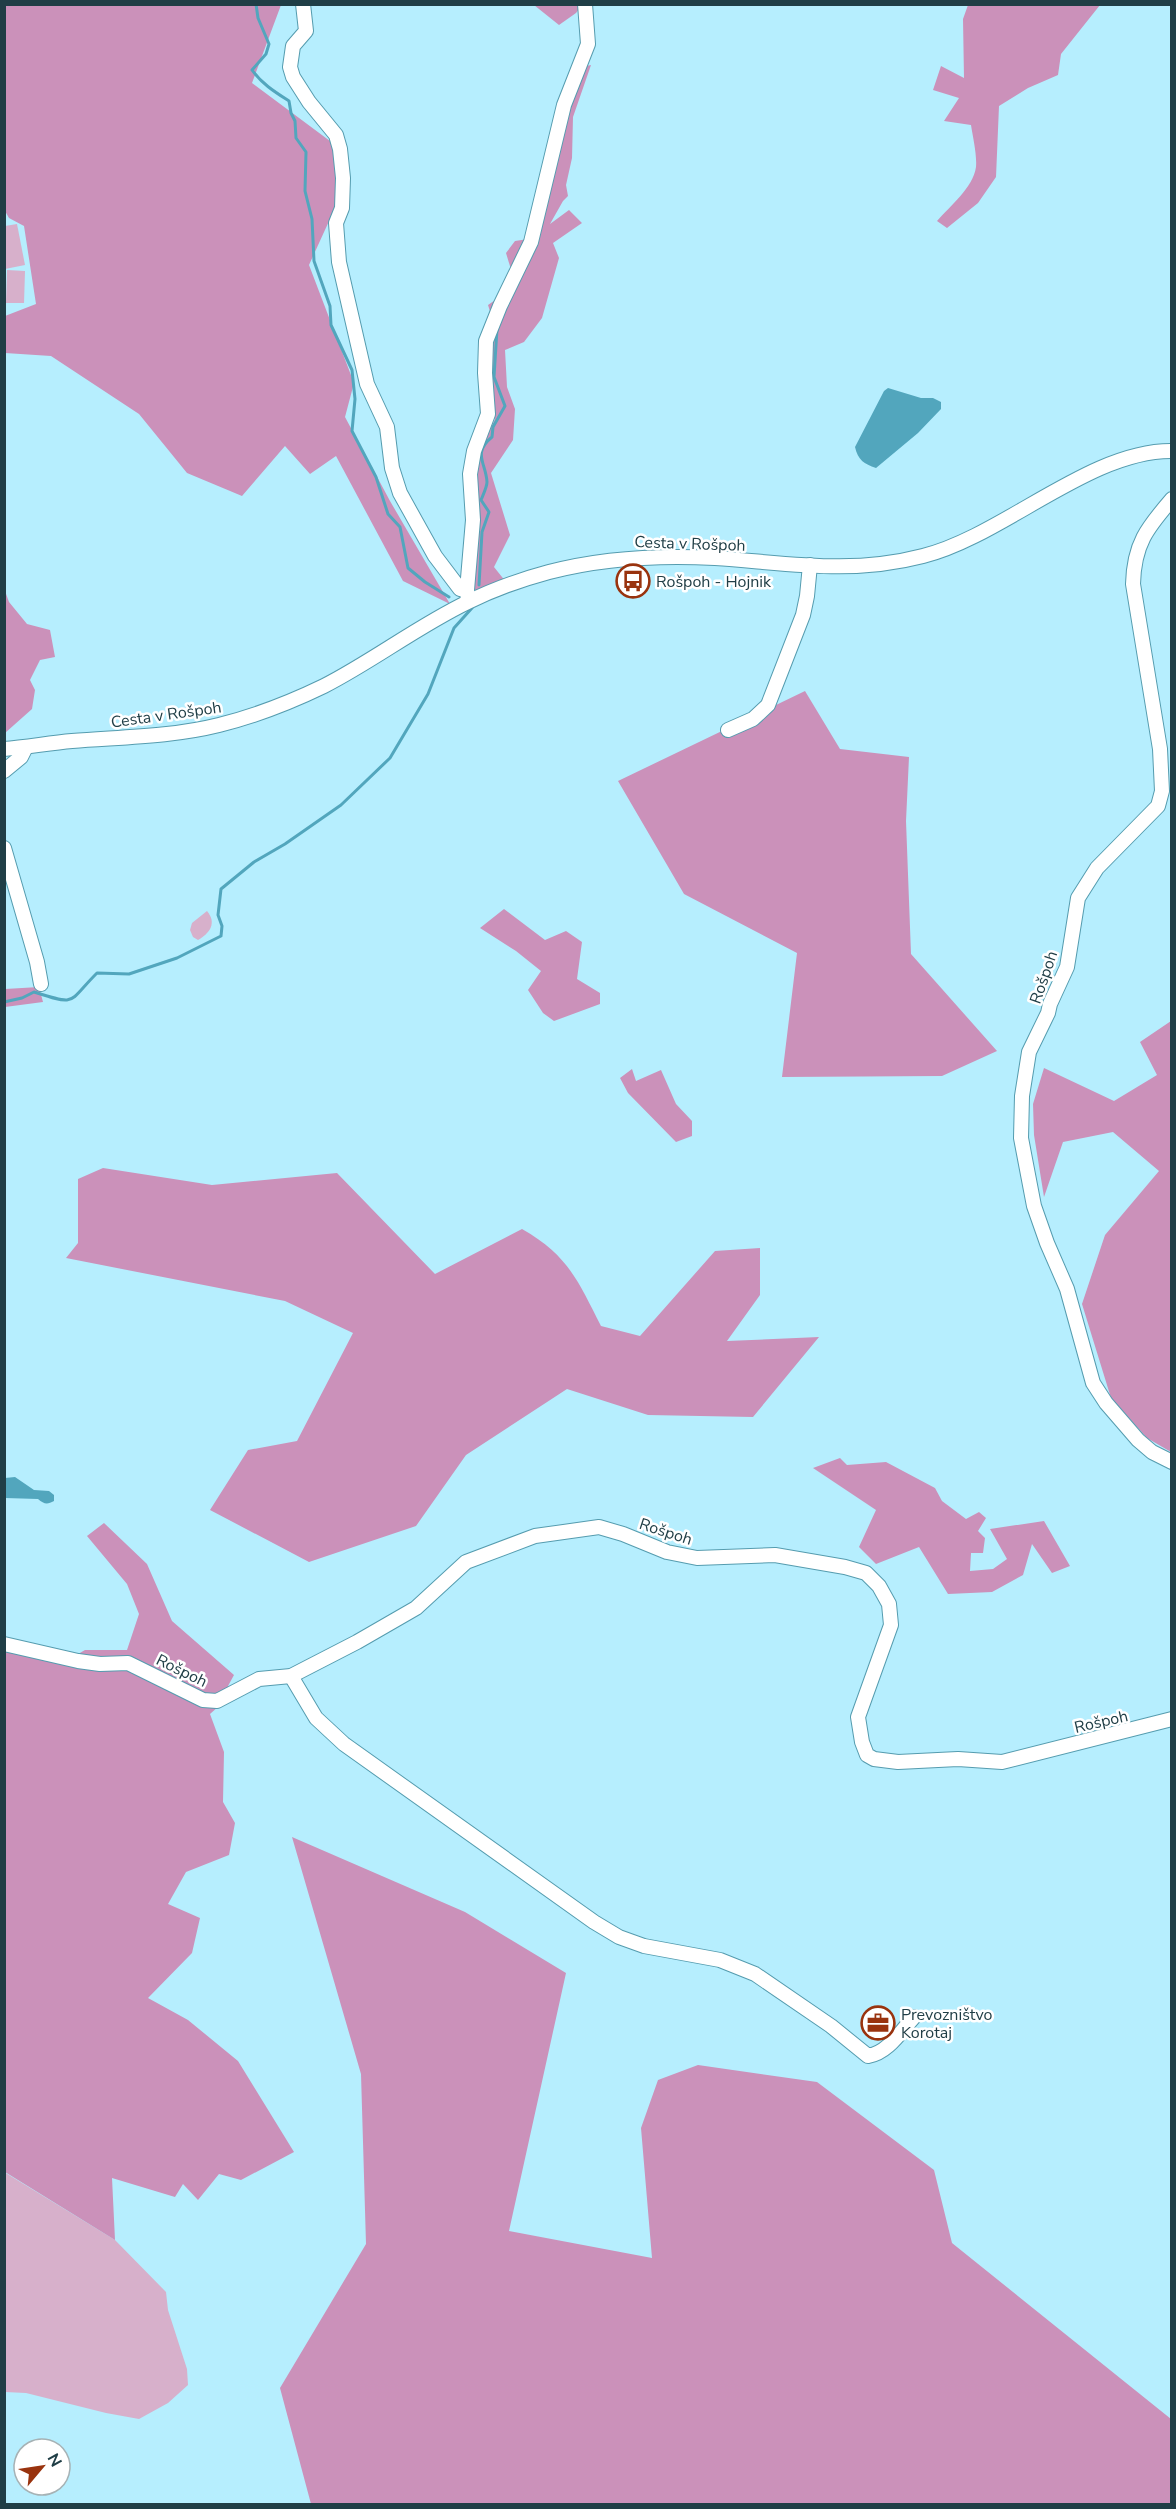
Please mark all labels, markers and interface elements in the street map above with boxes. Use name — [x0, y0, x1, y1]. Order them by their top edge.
street label: Cesta v Rošpoh — [634, 531, 746, 557]
bus stop icon: Rošpoh - Hojnik — [615, 563, 651, 599]
place label: Rošpoh - Hojnik — [656, 571, 772, 593]
street label: Cesta v Rošpoh — [109, 696, 223, 734]
street label: Rošpoh — [1025, 948, 1063, 1007]
street label: Rošpoh — [636, 1513, 695, 1551]
street label: Rošpoh — [152, 1649, 211, 1693]
street label: Rošpoh — [1072, 1705, 1130, 1739]
place label: Prevozništvo Korotaj — [901, 2004, 993, 2044]
office icon: Prevozništvo Korotaj — [860, 2005, 896, 2041]
north arrow — [12, 2437, 72, 2497]
text: N — [42, 2450, 67, 2471]

